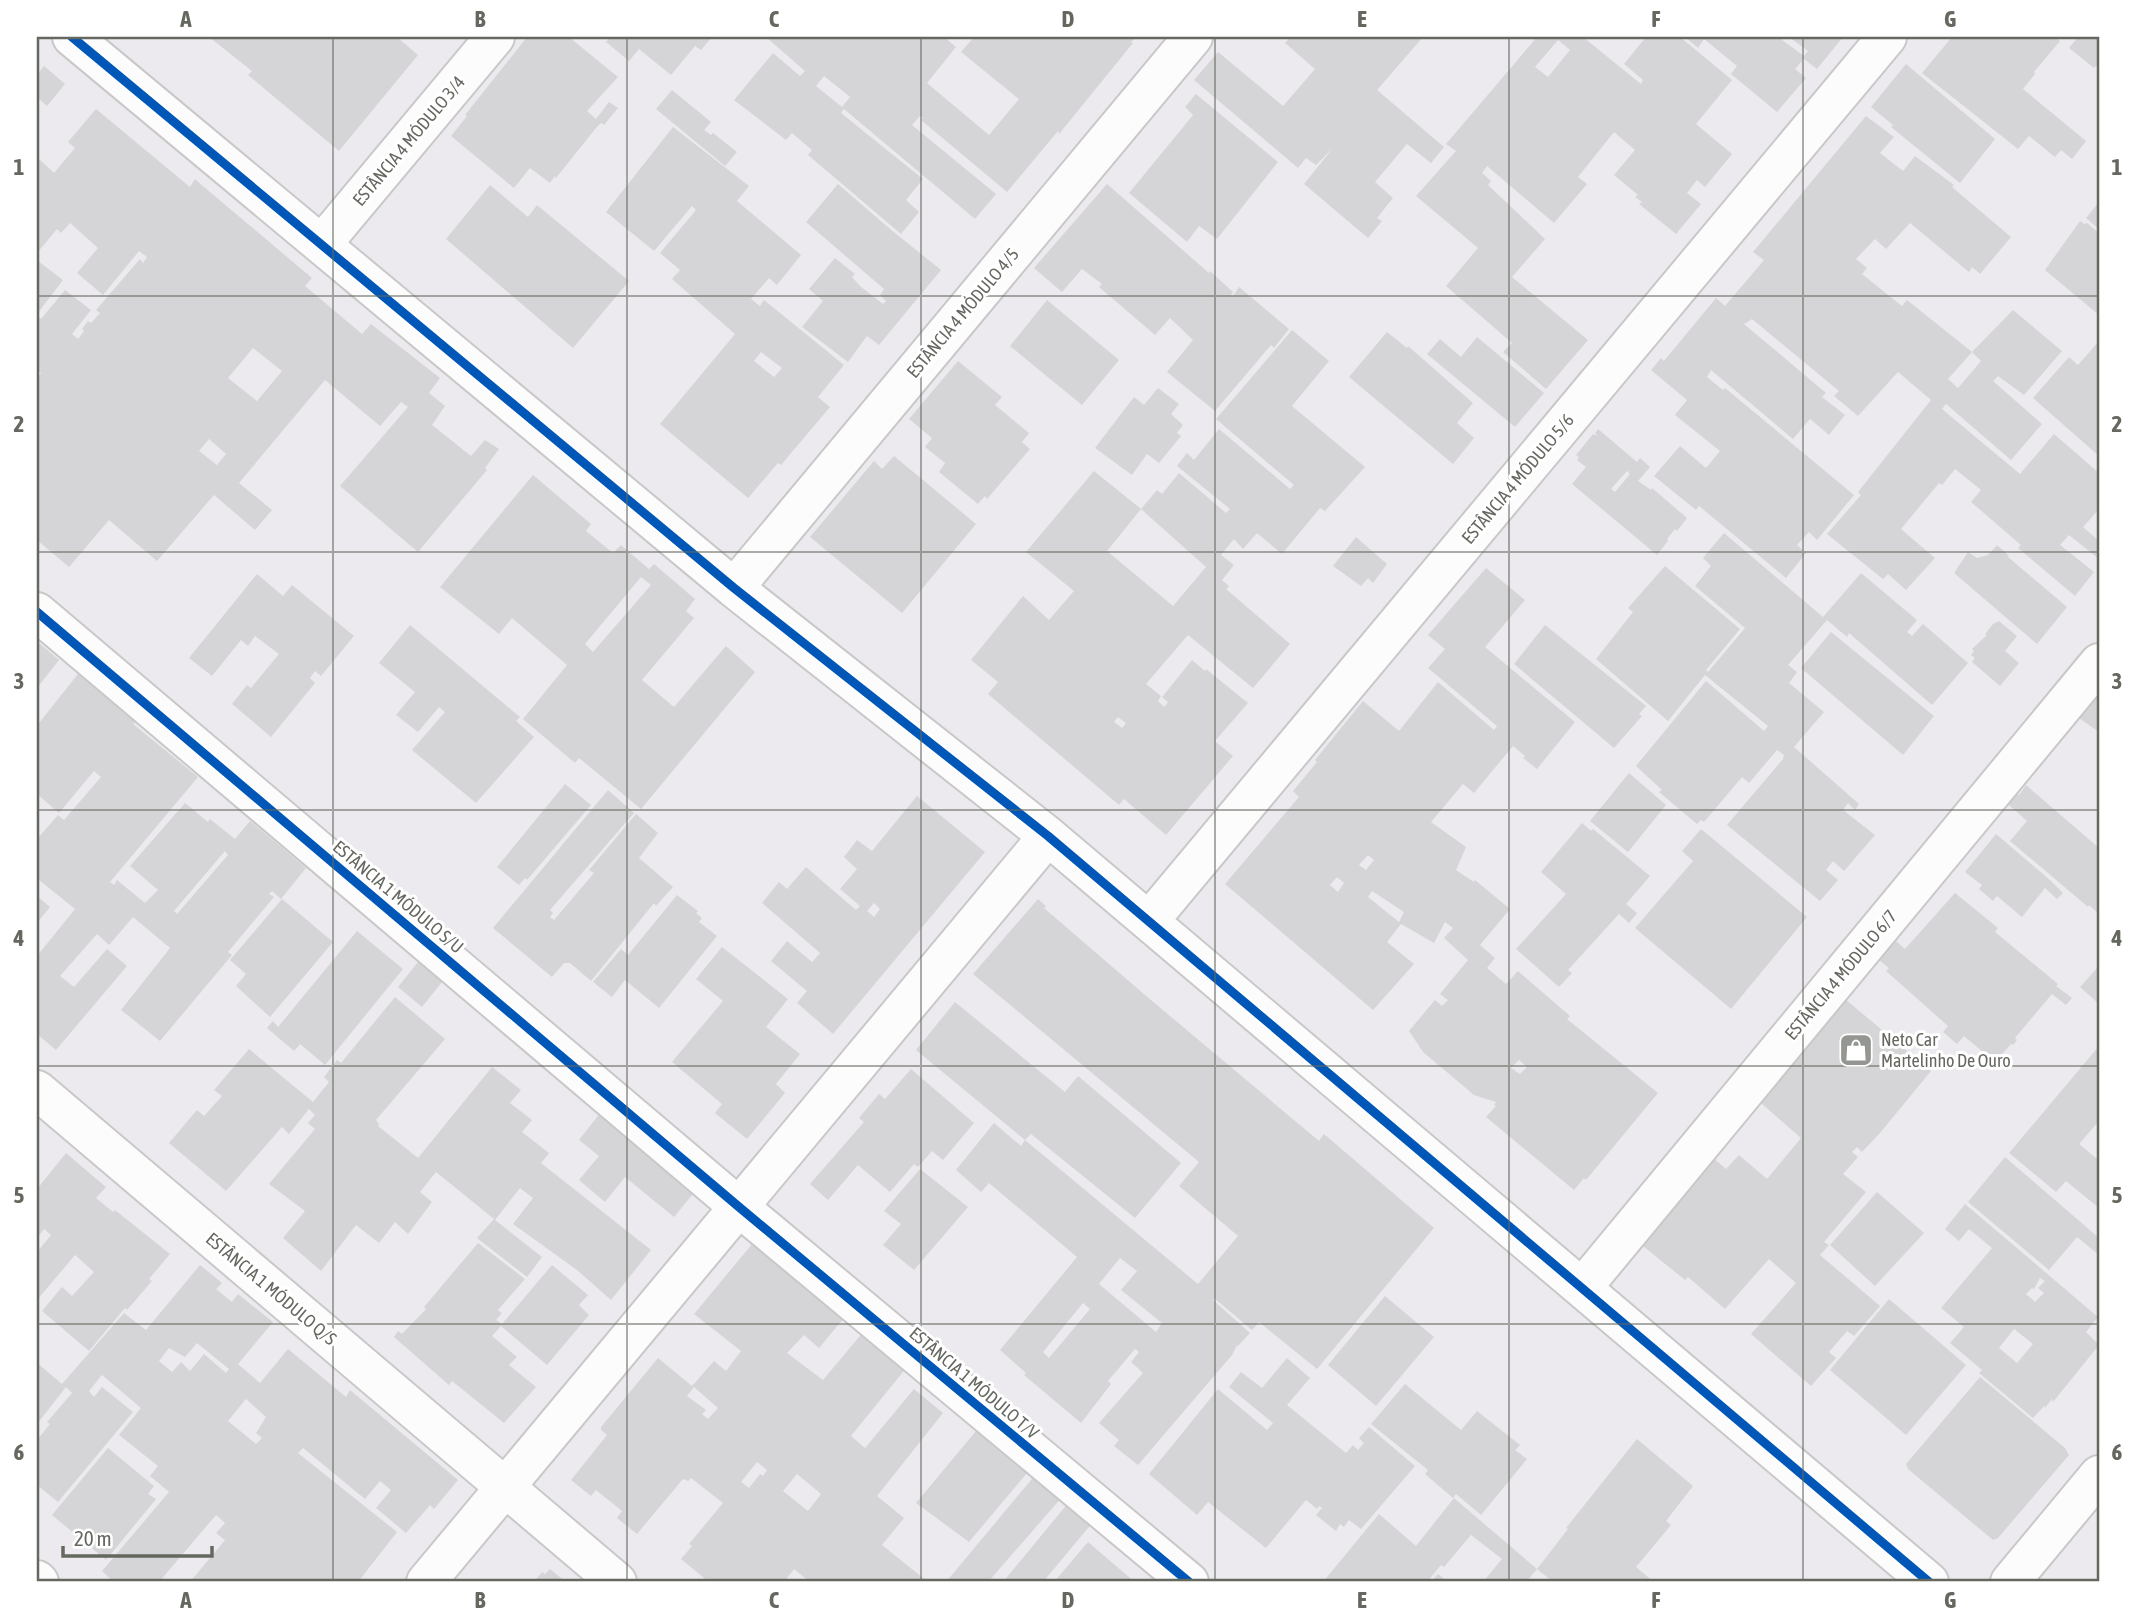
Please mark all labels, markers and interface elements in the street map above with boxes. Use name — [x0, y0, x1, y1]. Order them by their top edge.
text: A — [179, 6, 192, 32]
text: B — [475, 6, 486, 32]
text: C — [769, 6, 780, 32]
text: D — [1062, 6, 1075, 32]
text: E — [1357, 6, 1367, 32]
text: F — [1651, 6, 1661, 32]
text: G — [1944, 6, 1956, 32]
street label: ESTÂNCIA 4 MÓDULO 3/4 — [348, 72, 469, 210]
text: 1 — [14, 154, 25, 180]
text: 1 — [2112, 154, 2123, 180]
street label: ESTÂNCIA 4 MÓDULO 4/5 — [902, 244, 1023, 382]
street label: ESTÂNCIA 4 MÓDULO 5/6 — [1457, 410, 1578, 548]
text: 2 — [14, 411, 24, 437]
text: 2 — [2112, 411, 2122, 437]
text: 3 — [14, 668, 24, 694]
text: 3 — [2112, 668, 2122, 694]
street label: ESTÂNCIA 1 MÓDULO S/U — [329, 836, 468, 957]
street label: ESTÂNCIA 4 MÓDULO 6/7 — [1780, 906, 1901, 1044]
text: 4 — [13, 925, 25, 951]
text: 4 — [2111, 925, 2123, 951]
place label: Neto Car Martelinho De Ouro — [1881, 1029, 2011, 1071]
shop icon: Neto Car Martelinho De Ouro — [1837, 1031, 1875, 1069]
text: 5 — [14, 1182, 25, 1208]
text: 5 — [2112, 1182, 2123, 1208]
street label: ESTÂNCIA 1 MÓDULO Q/S — [202, 1228, 341, 1350]
street label: ESTÂNCIA 1 MÓDULO T/V — [905, 1322, 1043, 1443]
text: 6 — [14, 1439, 25, 1465]
text: 6 — [2112, 1439, 2123, 1465]
scale bar — [63, 1514, 212, 1558]
text: 20 m — [74, 1526, 112, 1550]
text: A — [179, 1587, 192, 1613]
text: B — [475, 1587, 486, 1613]
text: C — [769, 1587, 780, 1613]
text: D — [1062, 1587, 1075, 1613]
text: E — [1357, 1587, 1367, 1613]
text: F — [1651, 1587, 1661, 1613]
text: G — [1944, 1587, 1956, 1613]

